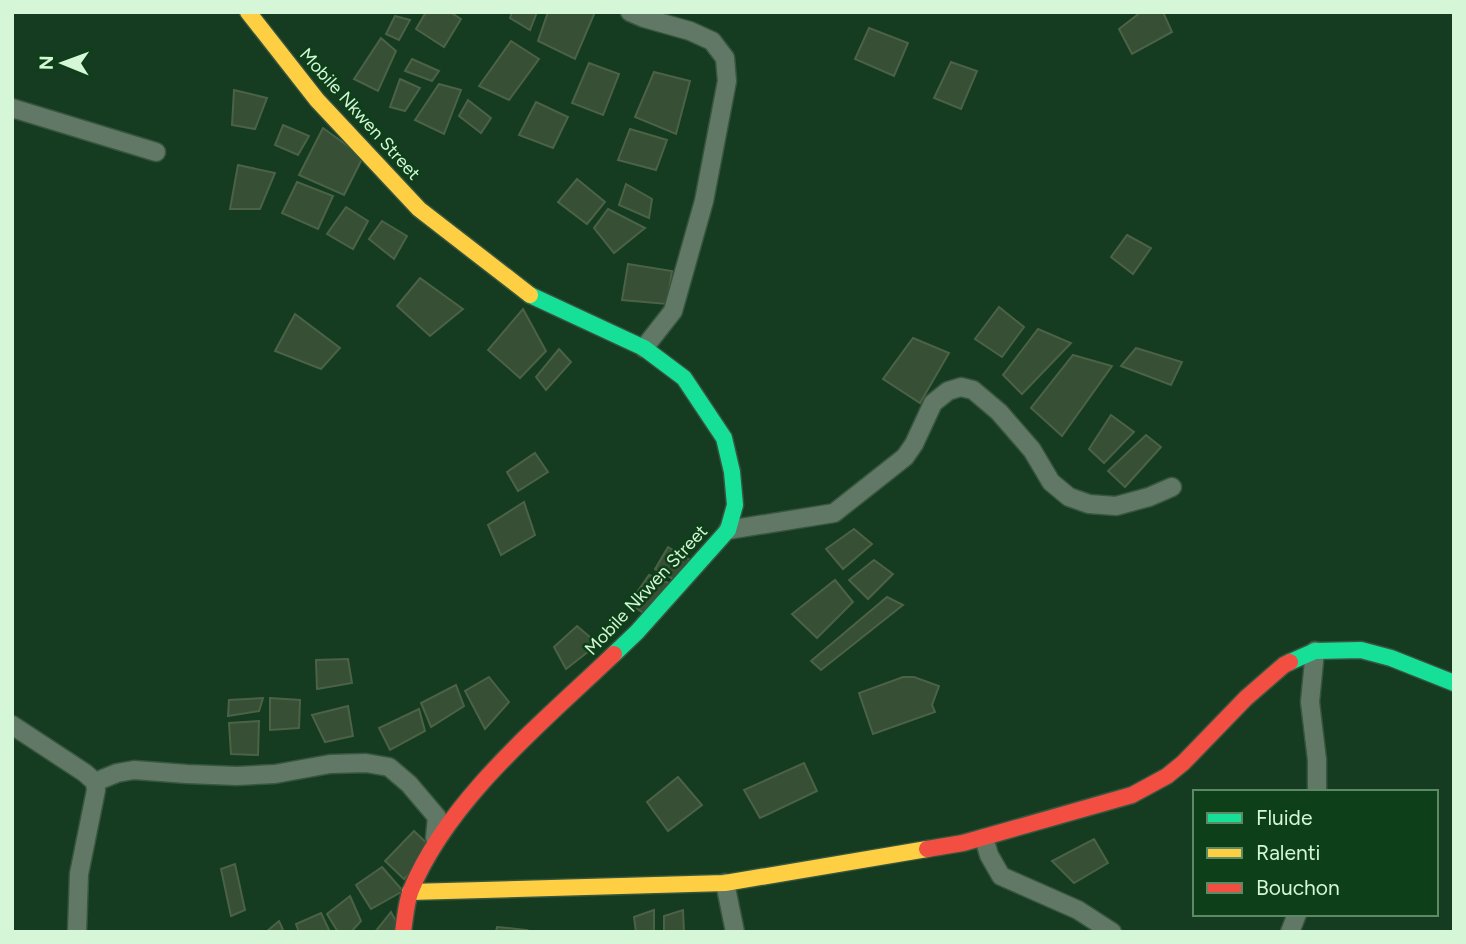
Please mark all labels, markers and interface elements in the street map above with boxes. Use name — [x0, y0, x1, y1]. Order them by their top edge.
north arrow — [28, 28, 98, 98]
street label: Mobile Nkwen Street — [295, 44, 425, 185]
text: N — [35, 55, 58, 70]
street label: Mobile Nkwen Street — [580, 520, 712, 660]
legend — [1193, 790, 1438, 916]
text: Fluide — [1256, 805, 1312, 830]
text: Ralenti — [1256, 840, 1320, 865]
text: Bouchon — [1256, 875, 1340, 900]

